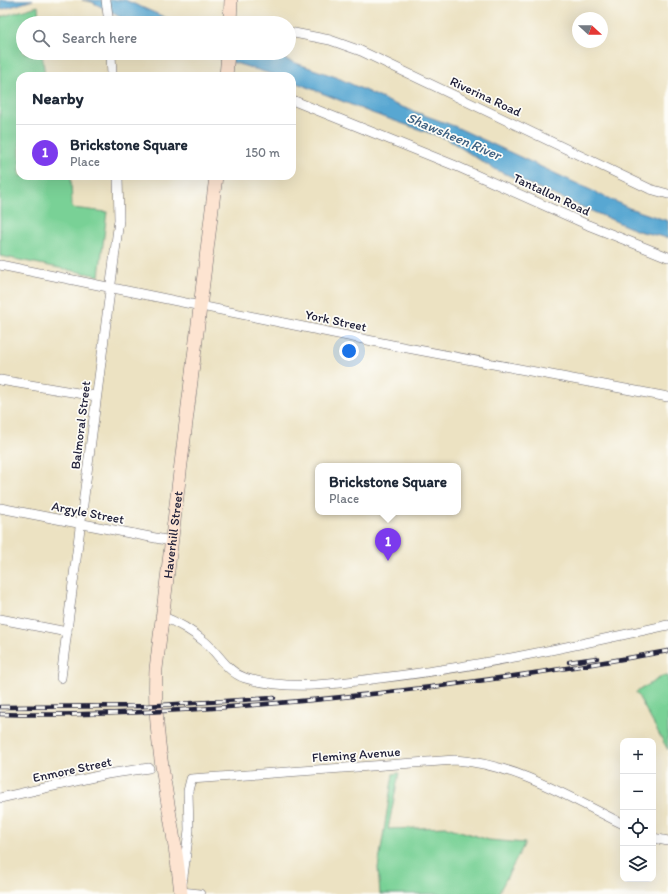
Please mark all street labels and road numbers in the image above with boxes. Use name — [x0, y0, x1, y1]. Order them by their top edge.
street label: Riverina Road — [448, 73, 524, 120]
street label: Tantallon Road — [511, 170, 593, 219]
street label: York Street — [304, 307, 368, 334]
street label: Balmoral Street — [68, 380, 93, 470]
street label: Haverhill Street — [160, 490, 186, 579]
street label: Argyle Street — [50, 498, 126, 527]
street label: Fleming Avenue — [311, 744, 401, 765]
street label: Enmore Street — [31, 754, 113, 785]

